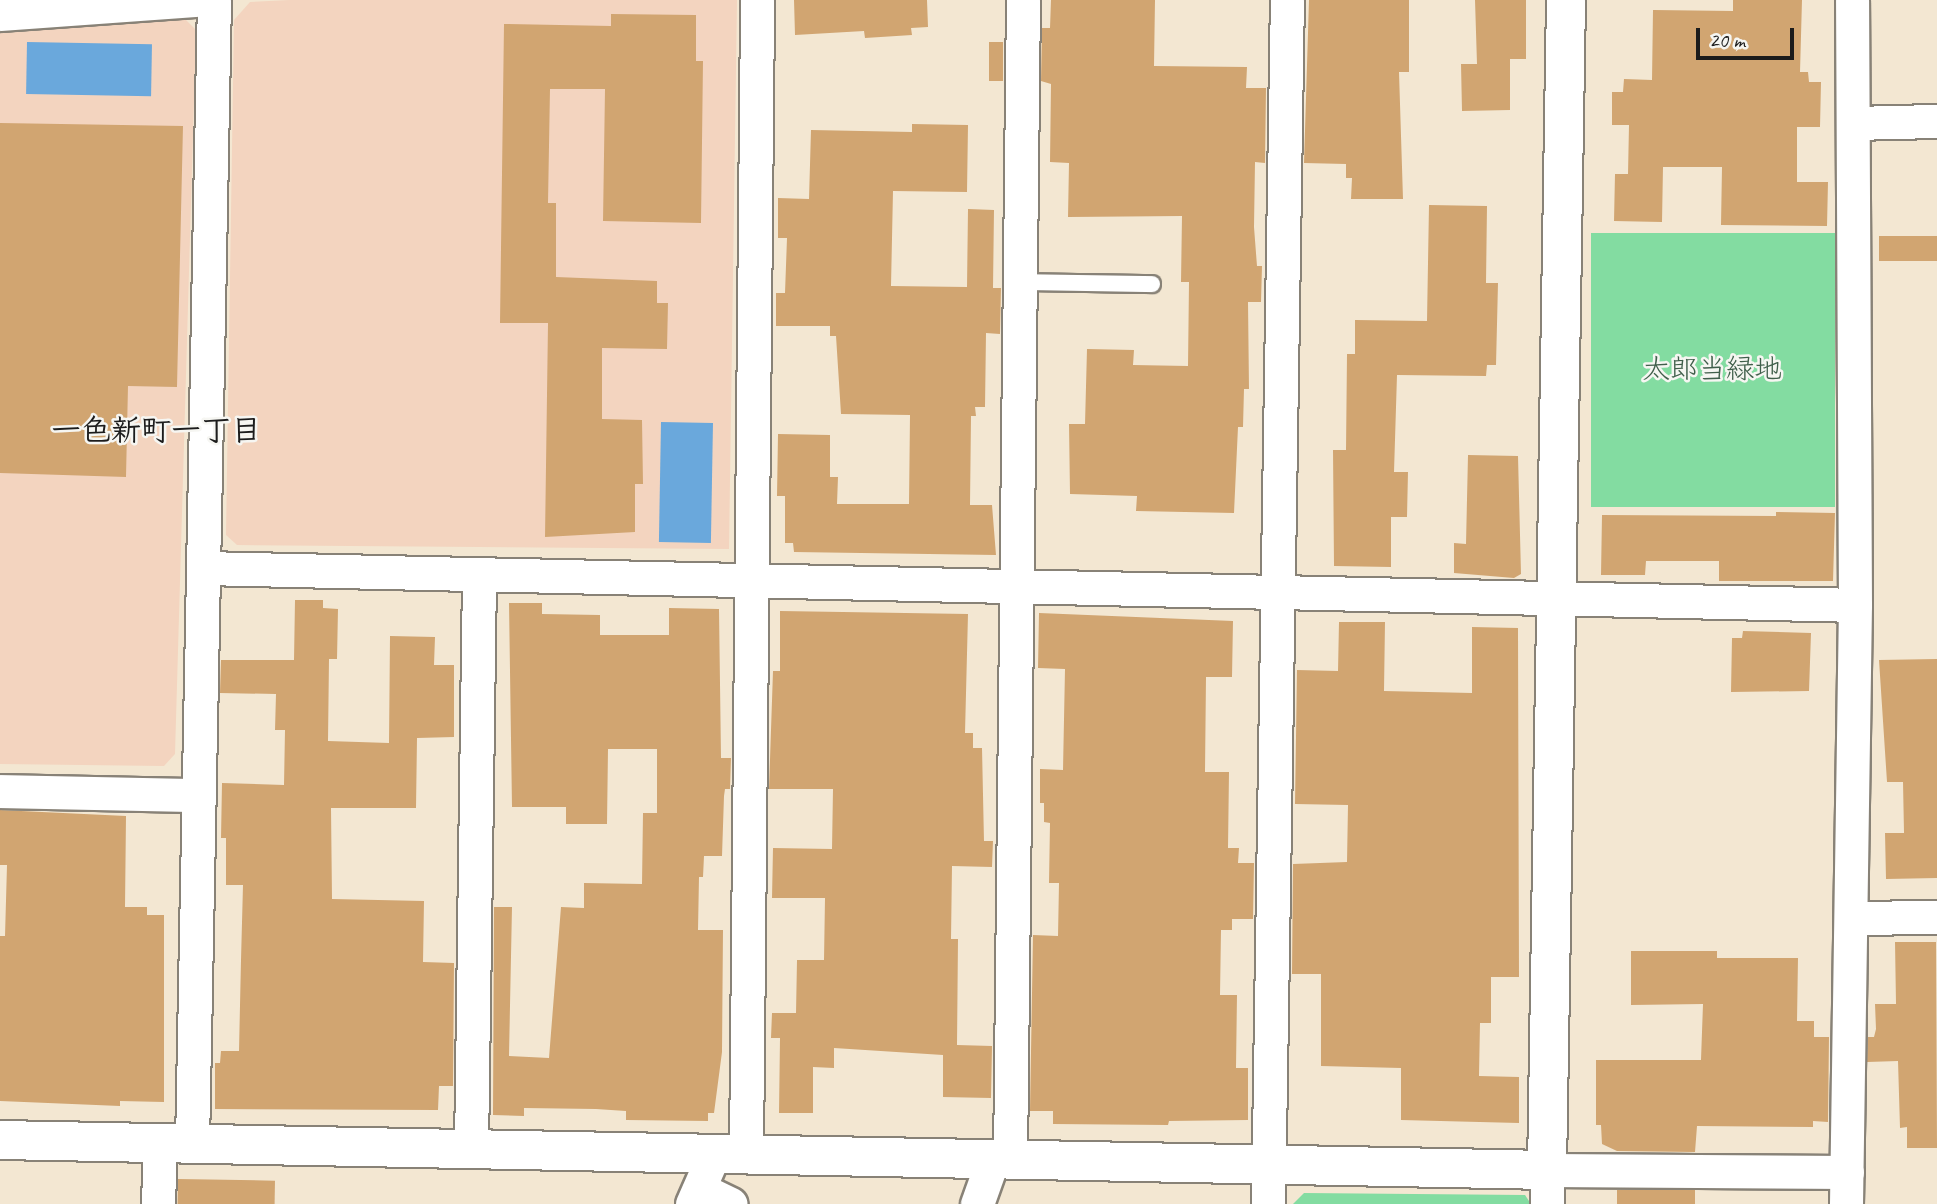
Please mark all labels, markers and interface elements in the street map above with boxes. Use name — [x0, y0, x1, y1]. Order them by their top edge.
scale bar — [1699, 14, 1797, 58]
text: 20 m — [1709, 27, 1745, 53]
park label: 太郎当緑地 — [1642, 352, 1782, 386]
district label: 一色新町一丁目 — [51, 412, 261, 448]

